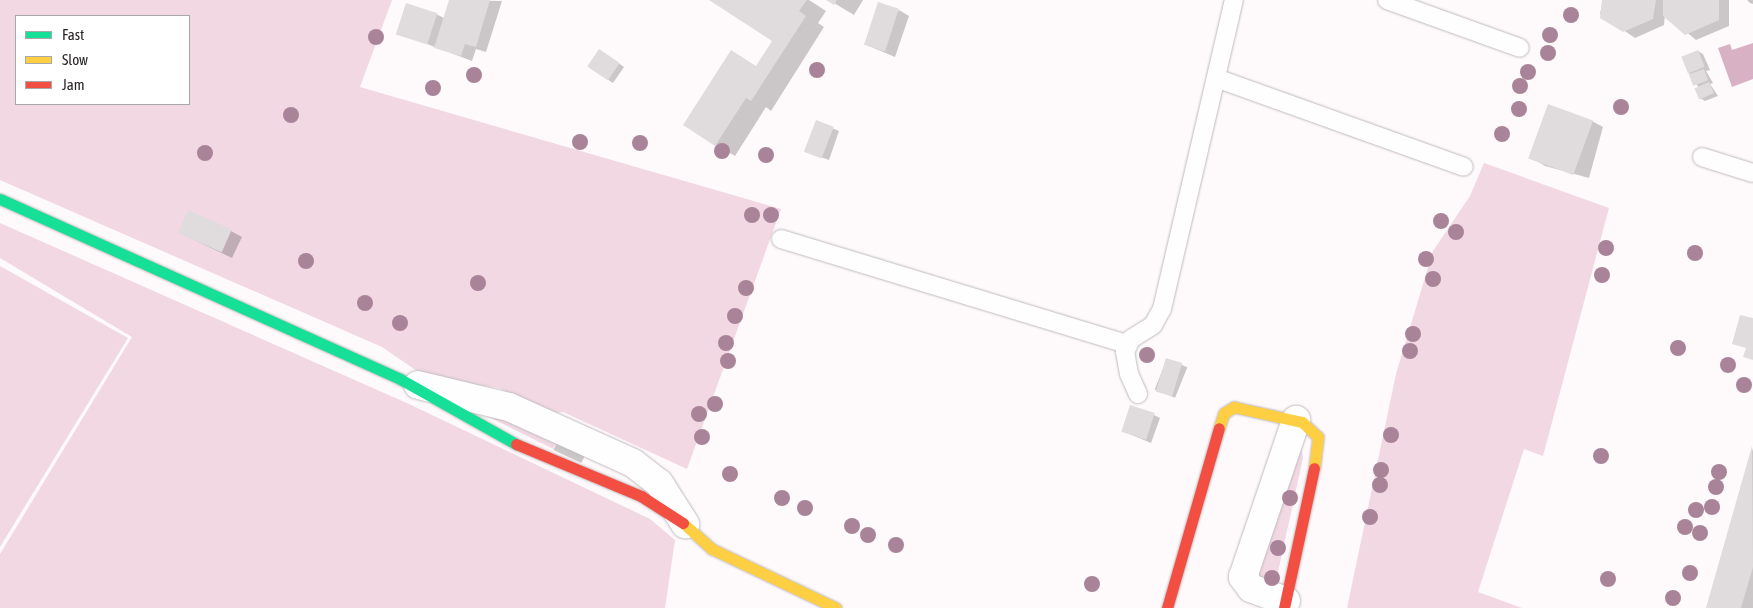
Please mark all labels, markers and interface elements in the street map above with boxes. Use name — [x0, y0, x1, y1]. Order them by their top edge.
legend — [15, 15, 190, 105]
text: Fast — [62, 26, 84, 43]
text: Slow — [62, 51, 88, 68]
text: Jam — [62, 76, 85, 93]

